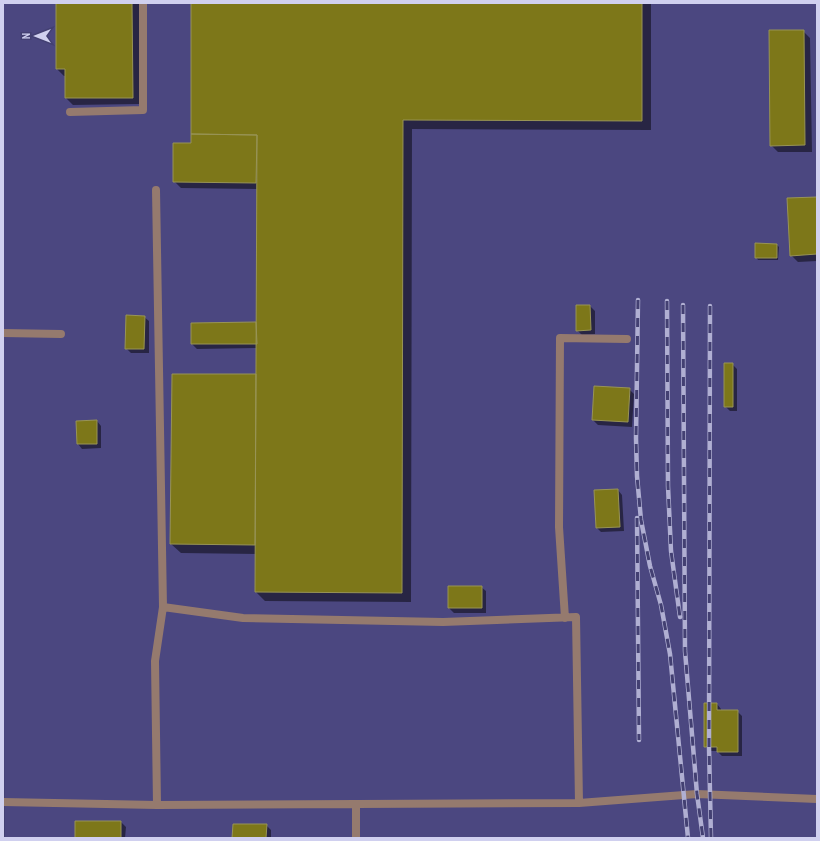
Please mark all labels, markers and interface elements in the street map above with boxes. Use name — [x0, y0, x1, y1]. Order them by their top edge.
north arrow — [16, 16, 56, 56]
text: N — [19, 33, 33, 39]

